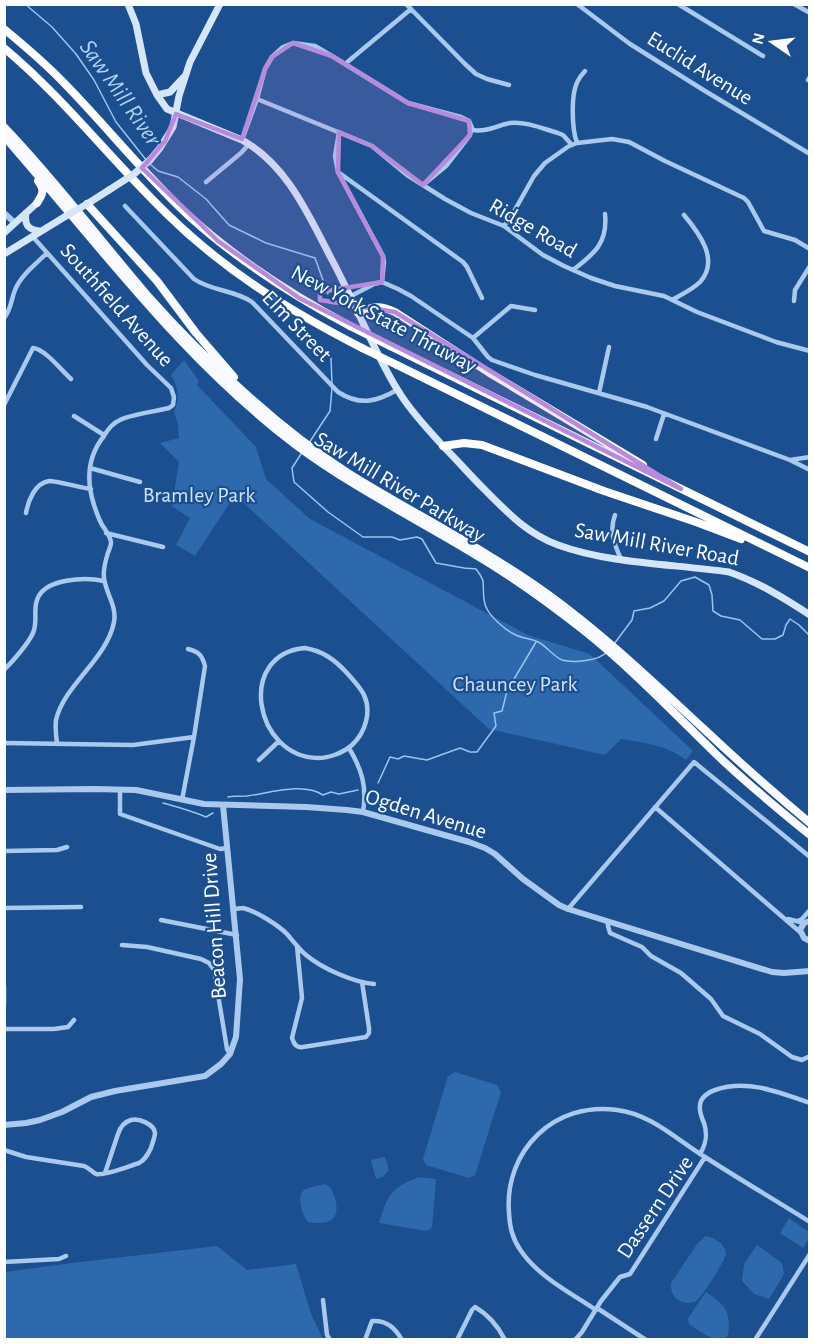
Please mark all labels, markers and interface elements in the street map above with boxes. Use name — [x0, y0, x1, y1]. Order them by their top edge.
north arrow — [742, 12, 802, 72]
street label: Euclid Avenue — [643, 27, 757, 109]
text: N — [749, 31, 768, 46]
water label: Saw Mill River — [75, 36, 166, 151]
street label: Ridge Road — [485, 194, 581, 262]
street label: Southfield Avenue — [56, 239, 178, 371]
street label: New York State Thruway — [288, 261, 481, 377]
street label: Elm Street — [258, 286, 336, 366]
street label: Saw Mill River Parkway — [311, 427, 490, 547]
park label: Bramley Park — [143, 484, 255, 506]
street label: Saw Mill River Road — [573, 519, 741, 569]
park label: Chauncey Park — [452, 673, 578, 695]
street label: Ogden Avenue — [363, 785, 489, 843]
street label: Beacon Hill Drive — [198, 852, 230, 1000]
street label: Dassern Drive — [613, 1152, 697, 1262]

